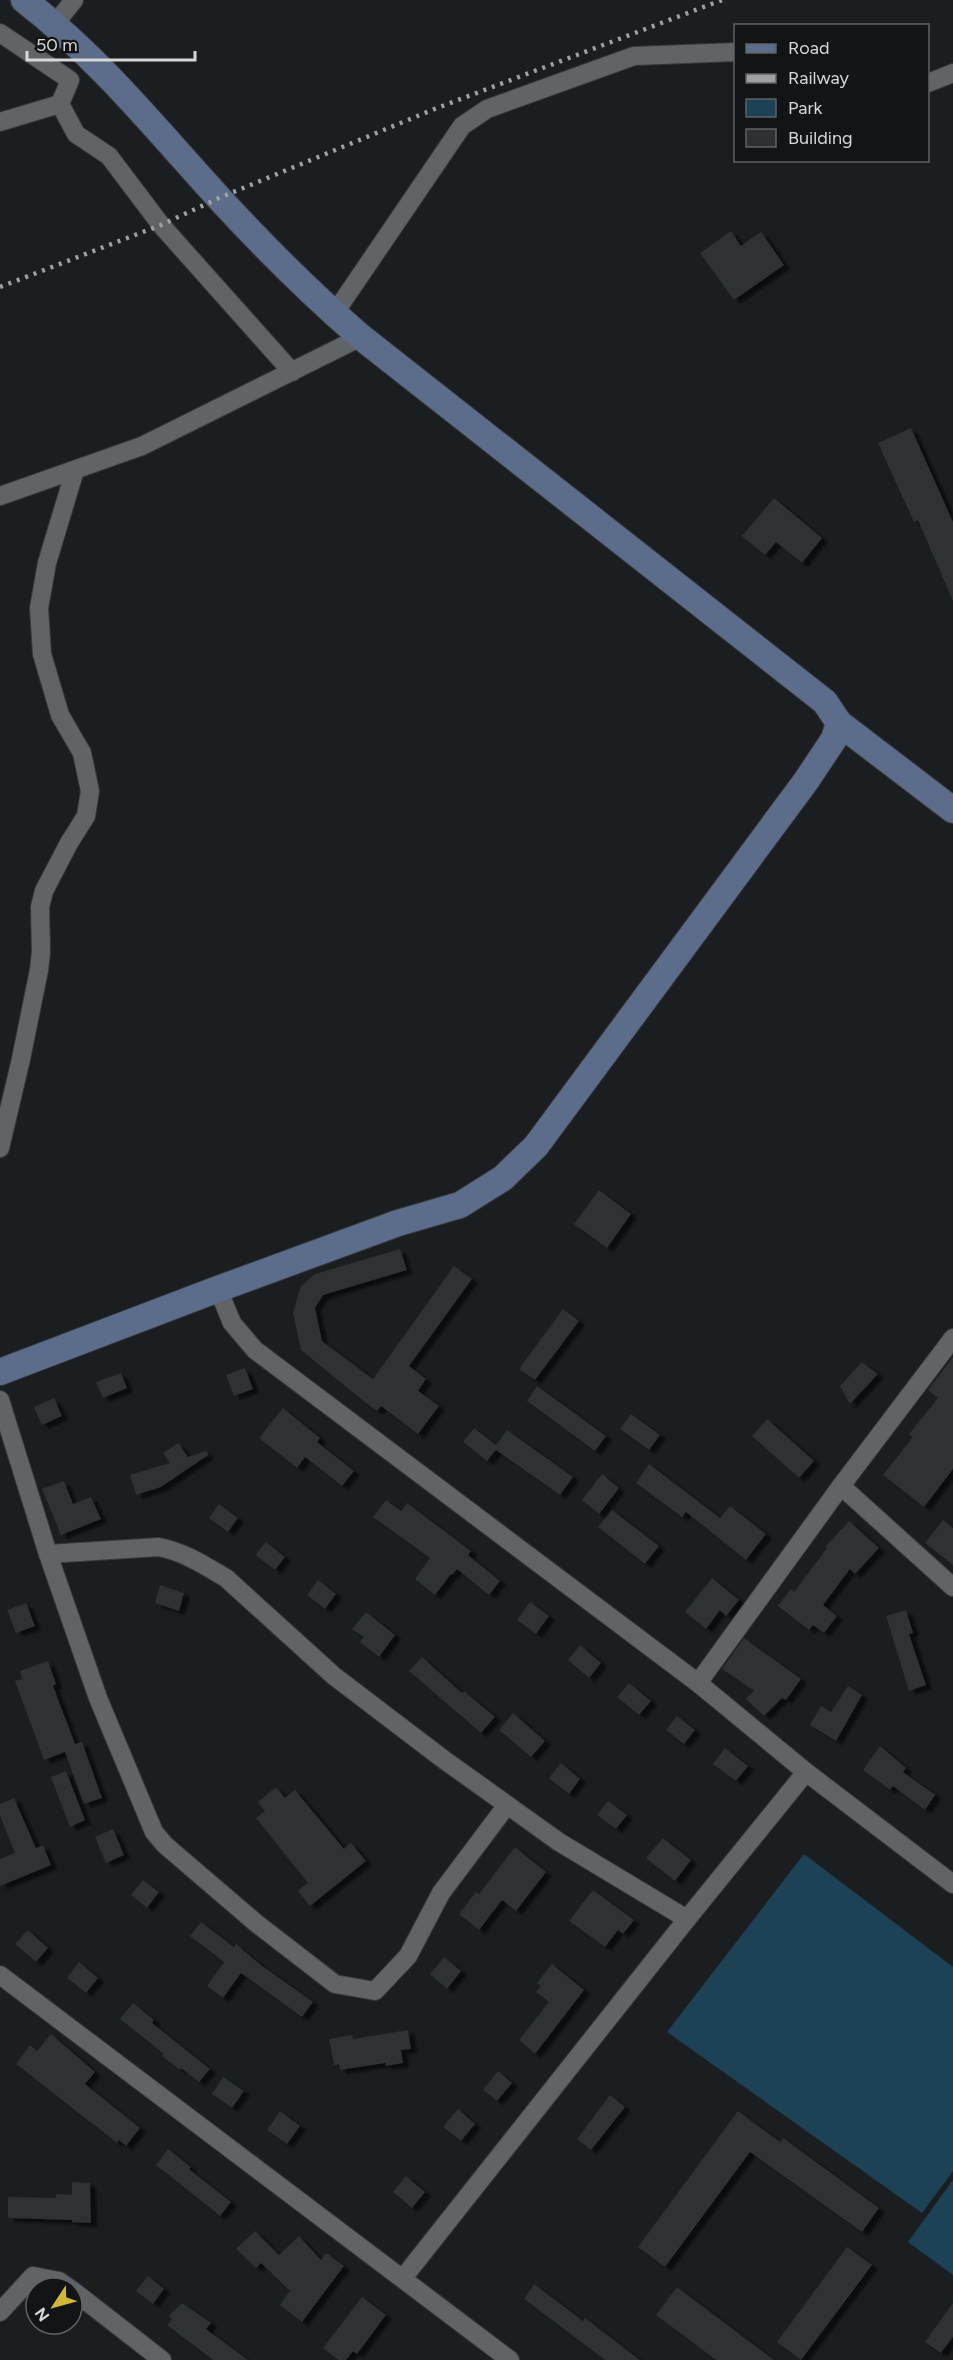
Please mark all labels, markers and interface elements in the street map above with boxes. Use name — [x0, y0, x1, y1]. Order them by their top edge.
scale bar — [27, 24, 195, 62]
legend — [734, 24, 929, 162]
text: 50 m — [36, 34, 78, 56]
text: Road — [788, 37, 829, 59]
text: Railway — [788, 67, 850, 89]
text: Park — [788, 97, 823, 119]
text: Building — [788, 127, 853, 149]
north arrow — [24, 2276, 84, 2336]
text: N — [31, 2304, 54, 2325]

